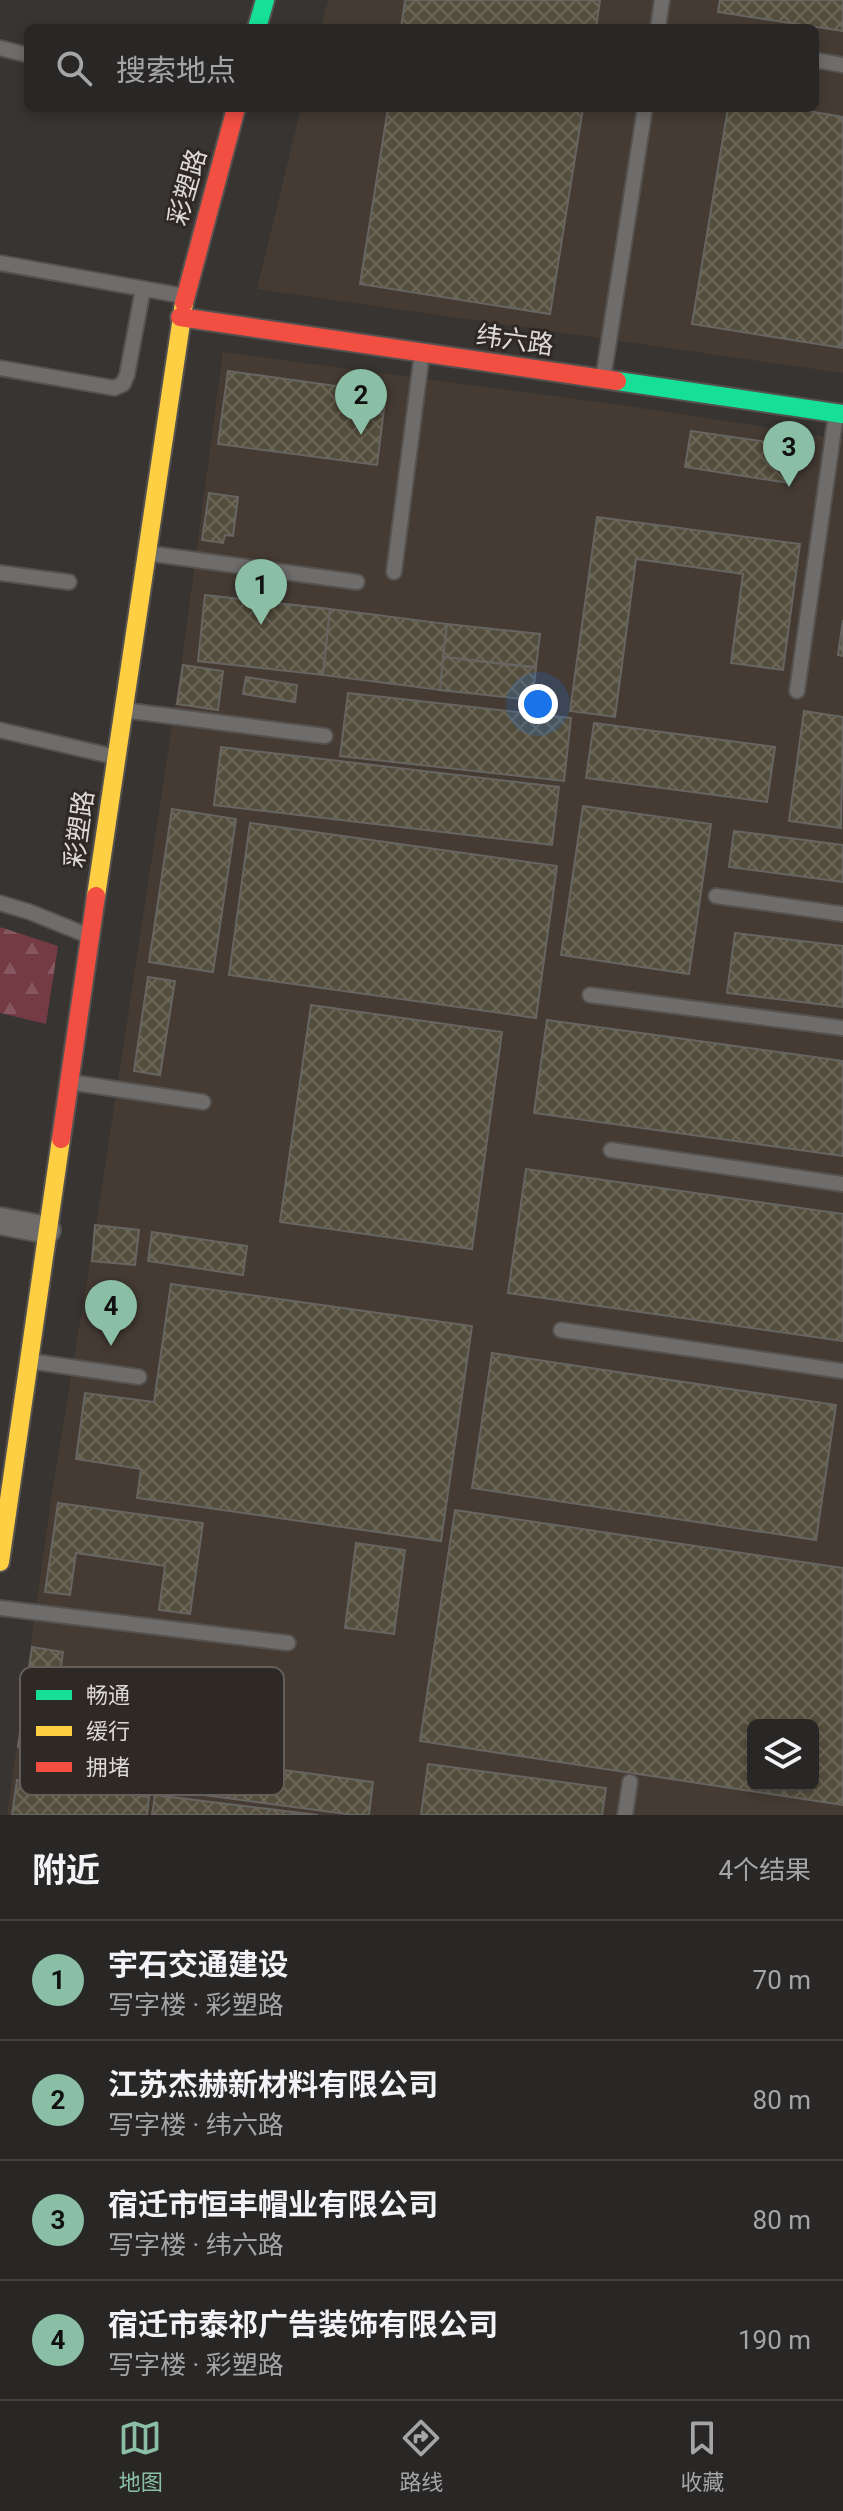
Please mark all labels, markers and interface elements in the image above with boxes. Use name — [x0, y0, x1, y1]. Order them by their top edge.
search box — [24, 24, 819, 112]
icon: search — [52, 46, 96, 90]
text: 搜索地点 — [116, 53, 236, 88]
street label: 彩塑路 — [162, 145, 212, 229]
street label: 纬六路 — [474, 320, 556, 360]
pin: 2 — [335, 369, 387, 435]
pin: 3 — [763, 421, 815, 487]
pin: 1 — [235, 559, 287, 625]
your location — [518, 684, 558, 724]
street label: 彩塑路 — [59, 788, 99, 870]
pin: 4 — [85, 1280, 137, 1346]
legend — [20, 1667, 284, 1795]
text: 畅通 — [86, 1683, 130, 1708]
text: 缓行 — [86, 1719, 130, 1744]
map controls — [747, 1719, 819, 1791]
button: layers — [747, 1719, 819, 1791]
text: 拥堵 — [86, 1755, 130, 1780]
text: 附近 — [32, 1850, 100, 1890]
text: 4个结果 — [718, 1855, 811, 1885]
text: 宇石交通建设 — [108, 1947, 288, 1982]
text: 1 — [51, 1965, 65, 1995]
text: 70 m — [753, 1965, 811, 1995]
text: 写字楼 · 彩塑路 — [108, 1990, 284, 2020]
text: 江苏杰赫新材料有限公司 — [108, 2067, 438, 2102]
text: 2 — [51, 2085, 65, 2115]
text: 80 m — [753, 2085, 811, 2115]
text: 写字楼 · 纬六路 — [108, 2110, 284, 2140]
text: 宿迁市恒丰帽业有限公司 — [108, 2187, 438, 2222]
text: 3 — [51, 2205, 65, 2235]
text: 80 m — [753, 2205, 811, 2235]
text: 写字楼 · 纬六路 — [108, 2230, 284, 2260]
text: 宿迁市泰祁广告装饰有限公司 — [108, 2307, 498, 2342]
text: 4 — [51, 2325, 65, 2355]
text: 190 m — [738, 2325, 811, 2355]
text: 写字楼 · 彩塑路 — [108, 2350, 284, 2380]
tab: 地图 — [118, 2416, 163, 2496]
tab: 路线 — [399, 2416, 444, 2496]
tab: 收藏 — [680, 2416, 725, 2496]

